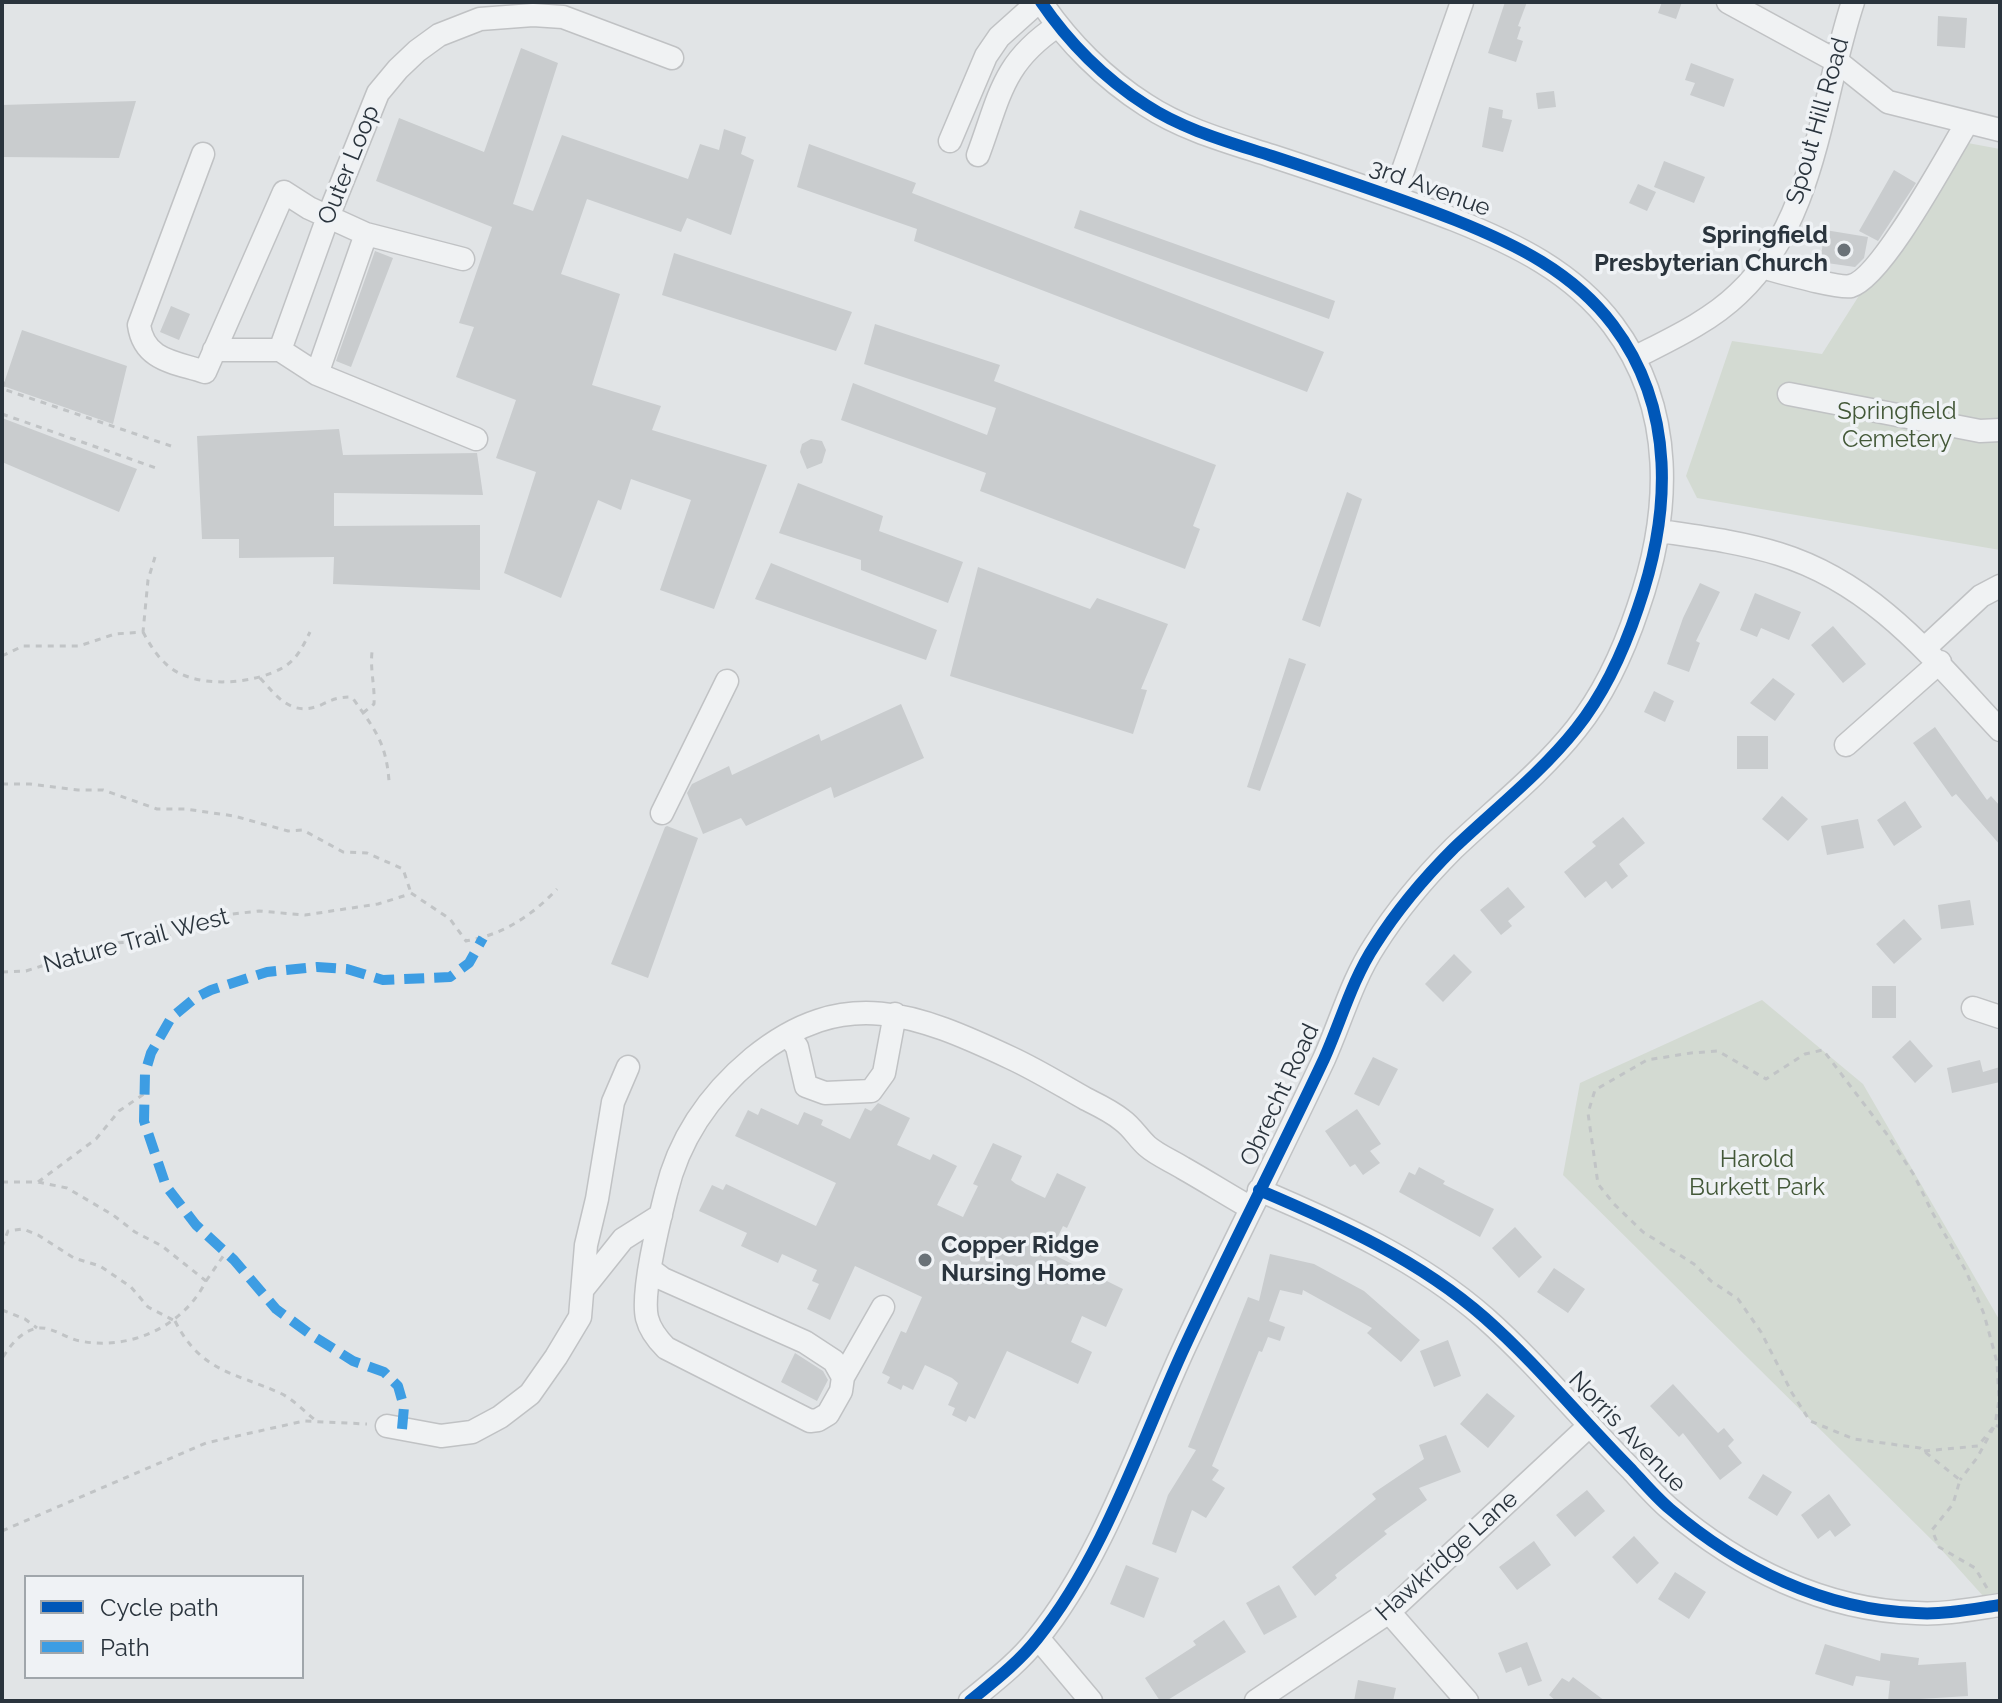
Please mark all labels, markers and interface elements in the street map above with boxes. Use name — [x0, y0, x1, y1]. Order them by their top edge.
street label: Spout Hill Road — [1780, 34, 1856, 208]
street label: Outer Loop — [312, 101, 386, 229]
street label: 3rd Avenue — [1366, 153, 1494, 223]
place label: Springfield Presbyterian Church — [1594, 222, 1828, 278]
marker: Springfield Presbyterian Church — [1835, 241, 1853, 259]
park label: Springfield Cemetery — [1837, 398, 1957, 454]
street label: Nature Trail West — [40, 902, 232, 980]
street label: Obrecht Road — [1234, 1019, 1326, 1171]
park label: Harold Burkett Park — [1689, 1146, 1825, 1202]
place label: Copper Ridge Nursing Home — [941, 1232, 1106, 1288]
marker: Copper Ridge Nursing Home — [916, 1251, 934, 1269]
street label: Norris Avenue — [1562, 1366, 1692, 1498]
street label: Hawkridge Lane — [1370, 1485, 1524, 1627]
legend — [24, 1575, 304, 1679]
text: Cycle path — [100, 1593, 219, 1622]
text: Path — [100, 1633, 150, 1662]

